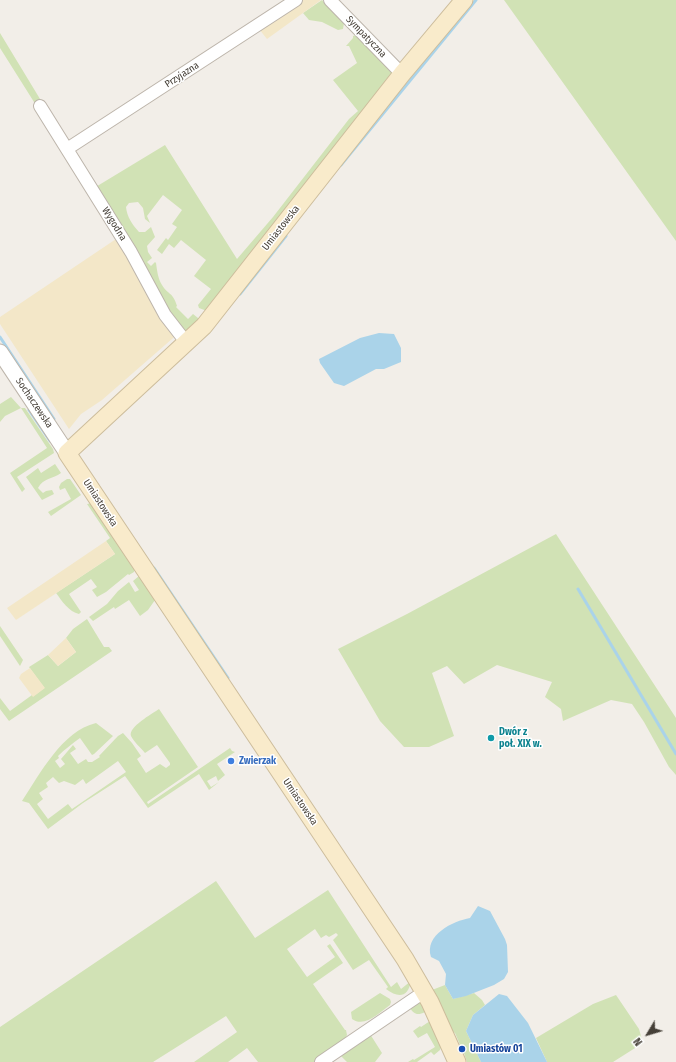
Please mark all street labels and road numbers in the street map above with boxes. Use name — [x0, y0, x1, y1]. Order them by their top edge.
street label: Sympatyczna — [343, 14, 389, 60]
street label: Przyjazna — [163, 60, 201, 90]
street label: Umiastowska — [260, 203, 302, 253]
street label: Wygodna — [99, 205, 129, 243]
street label: Sochaczewska — [13, 376, 55, 430]
street label: Umiastowska — [80, 477, 120, 529]
street label: Umiastowska — [280, 776, 320, 828]

